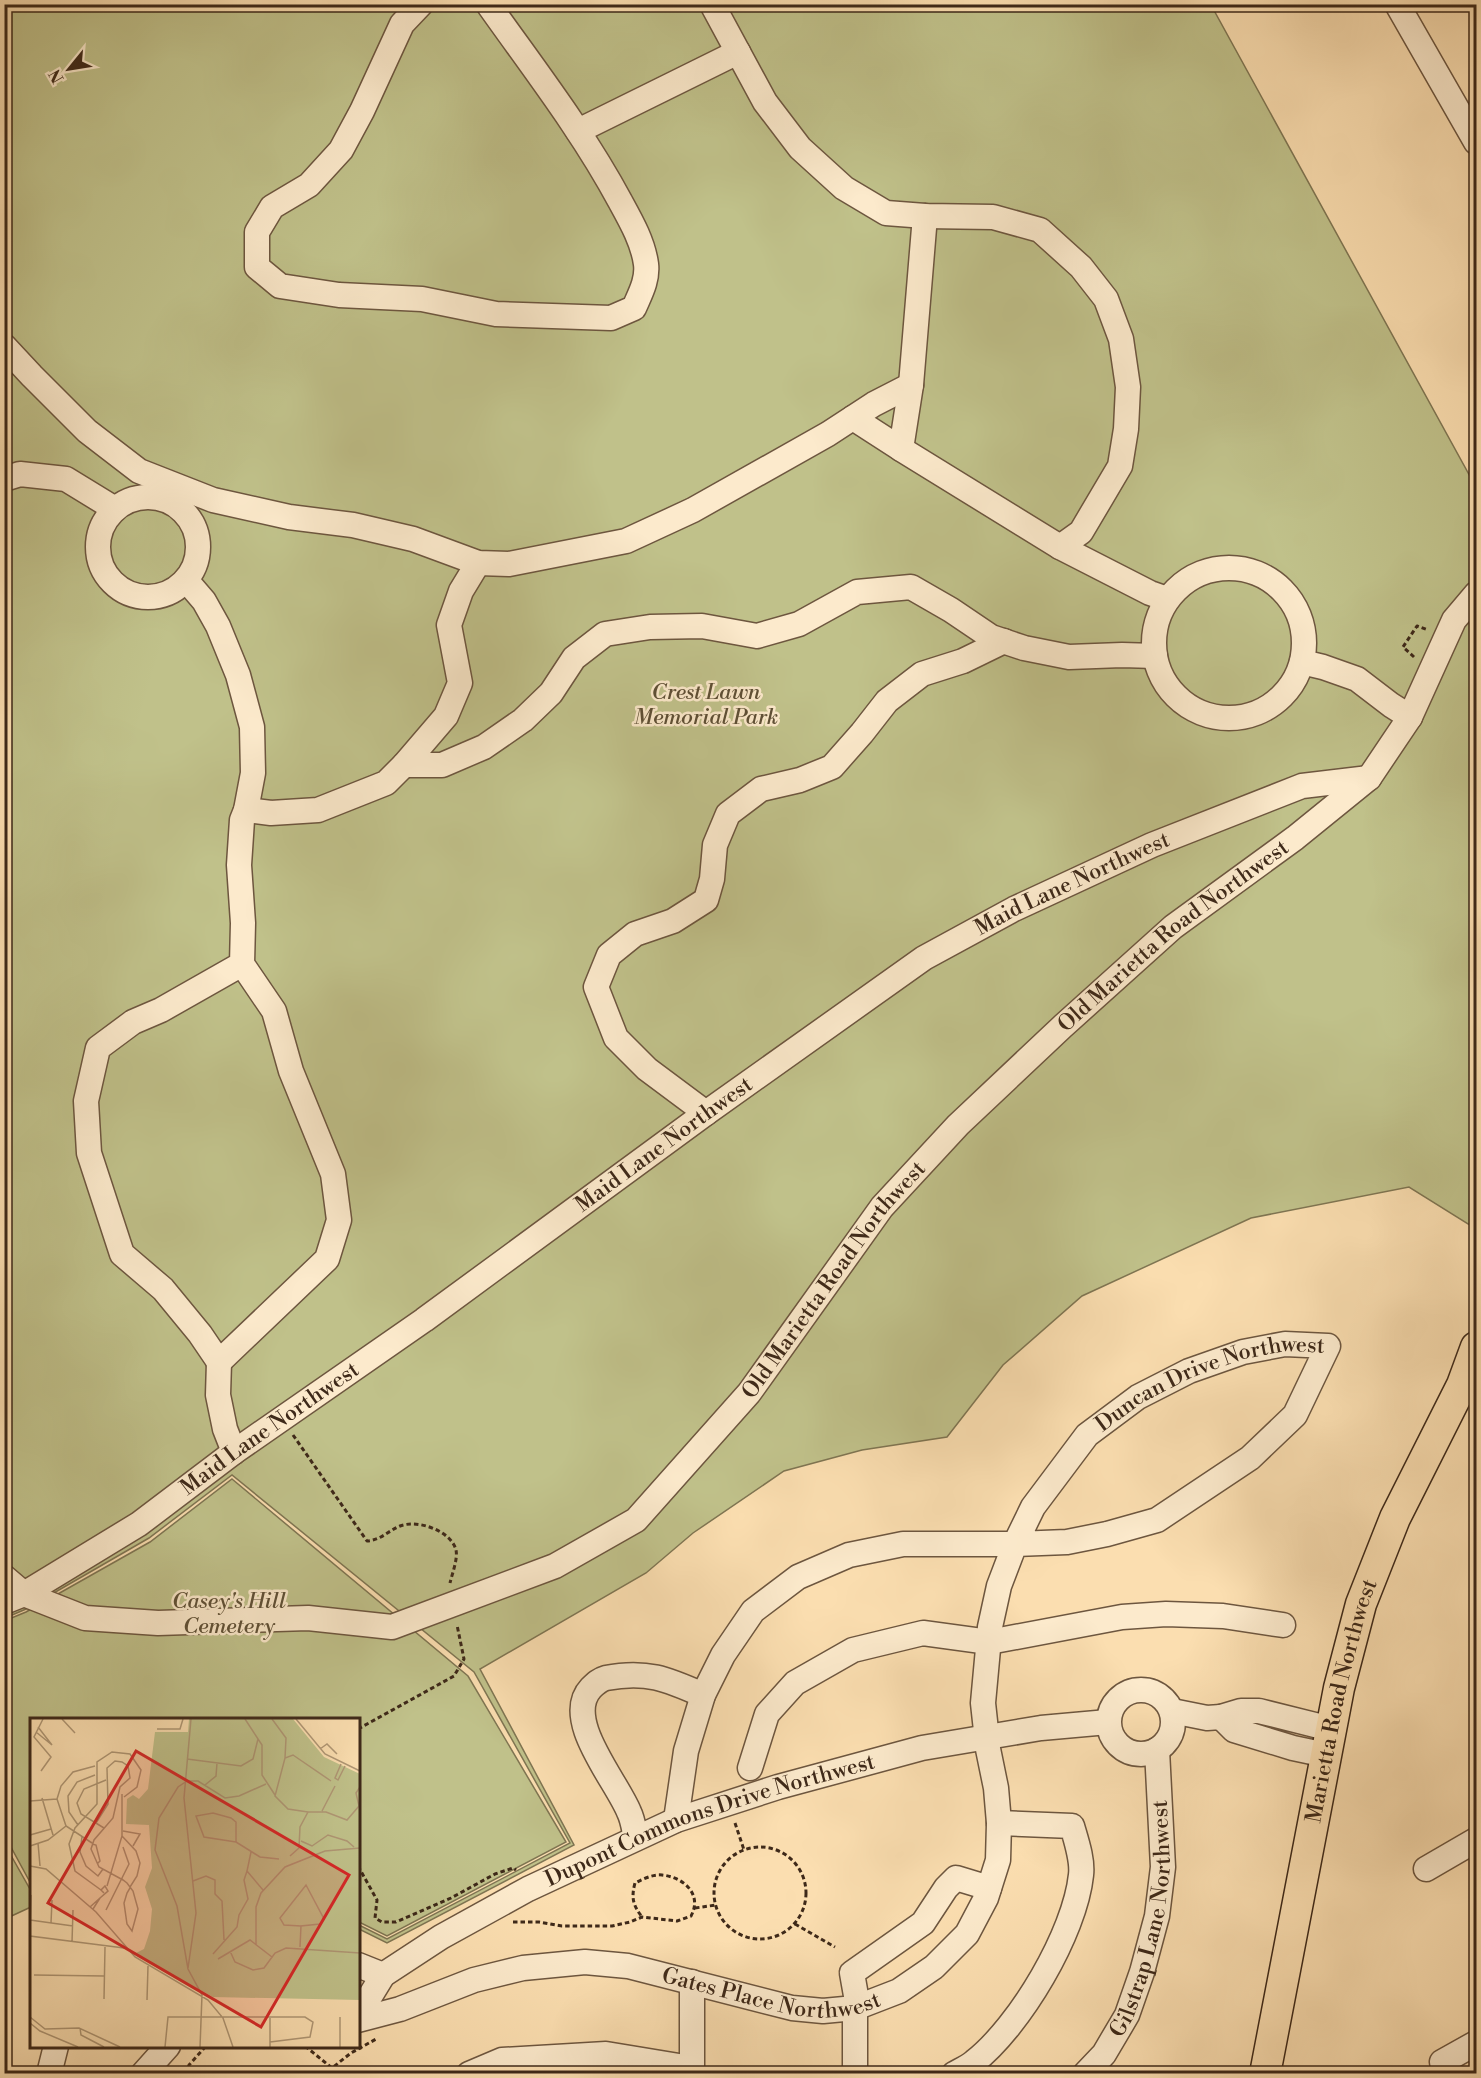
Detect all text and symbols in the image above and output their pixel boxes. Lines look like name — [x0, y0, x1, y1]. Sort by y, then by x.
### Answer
north arrow — [39, 39, 99, 99]
text: N — [45, 65, 69, 86]
park label: Crest Lawn Memorial Park — [634, 679, 778, 731]
street label: Maid Lane Northwest — [970, 826, 1174, 941]
street label: Old Marietta Road Northwest — [1052, 834, 1294, 1038]
street label: Maid Lane Northwest — [570, 1071, 758, 1218]
street label: Old Marietta Road Northwest — [736, 1155, 931, 1404]
street label: Duncan Drive Northwest — [1090, 1330, 1325, 1438]
street label: Maid Lane Northwest — [175, 1356, 364, 1501]
street label: Marietta Road Northwest — [1300, 1575, 1383, 1825]
park label: Casey's Hill Cemetery — [172, 1588, 286, 1640]
inset map — [30, 1718, 360, 2048]
street label: Dupont Commons Drive Northwest — [541, 1748, 878, 1893]
street label: Gilstrap Lane Northwest — [1103, 1799, 1177, 2042]
street label: Gates Place Northwest — [659, 1962, 885, 2025]

